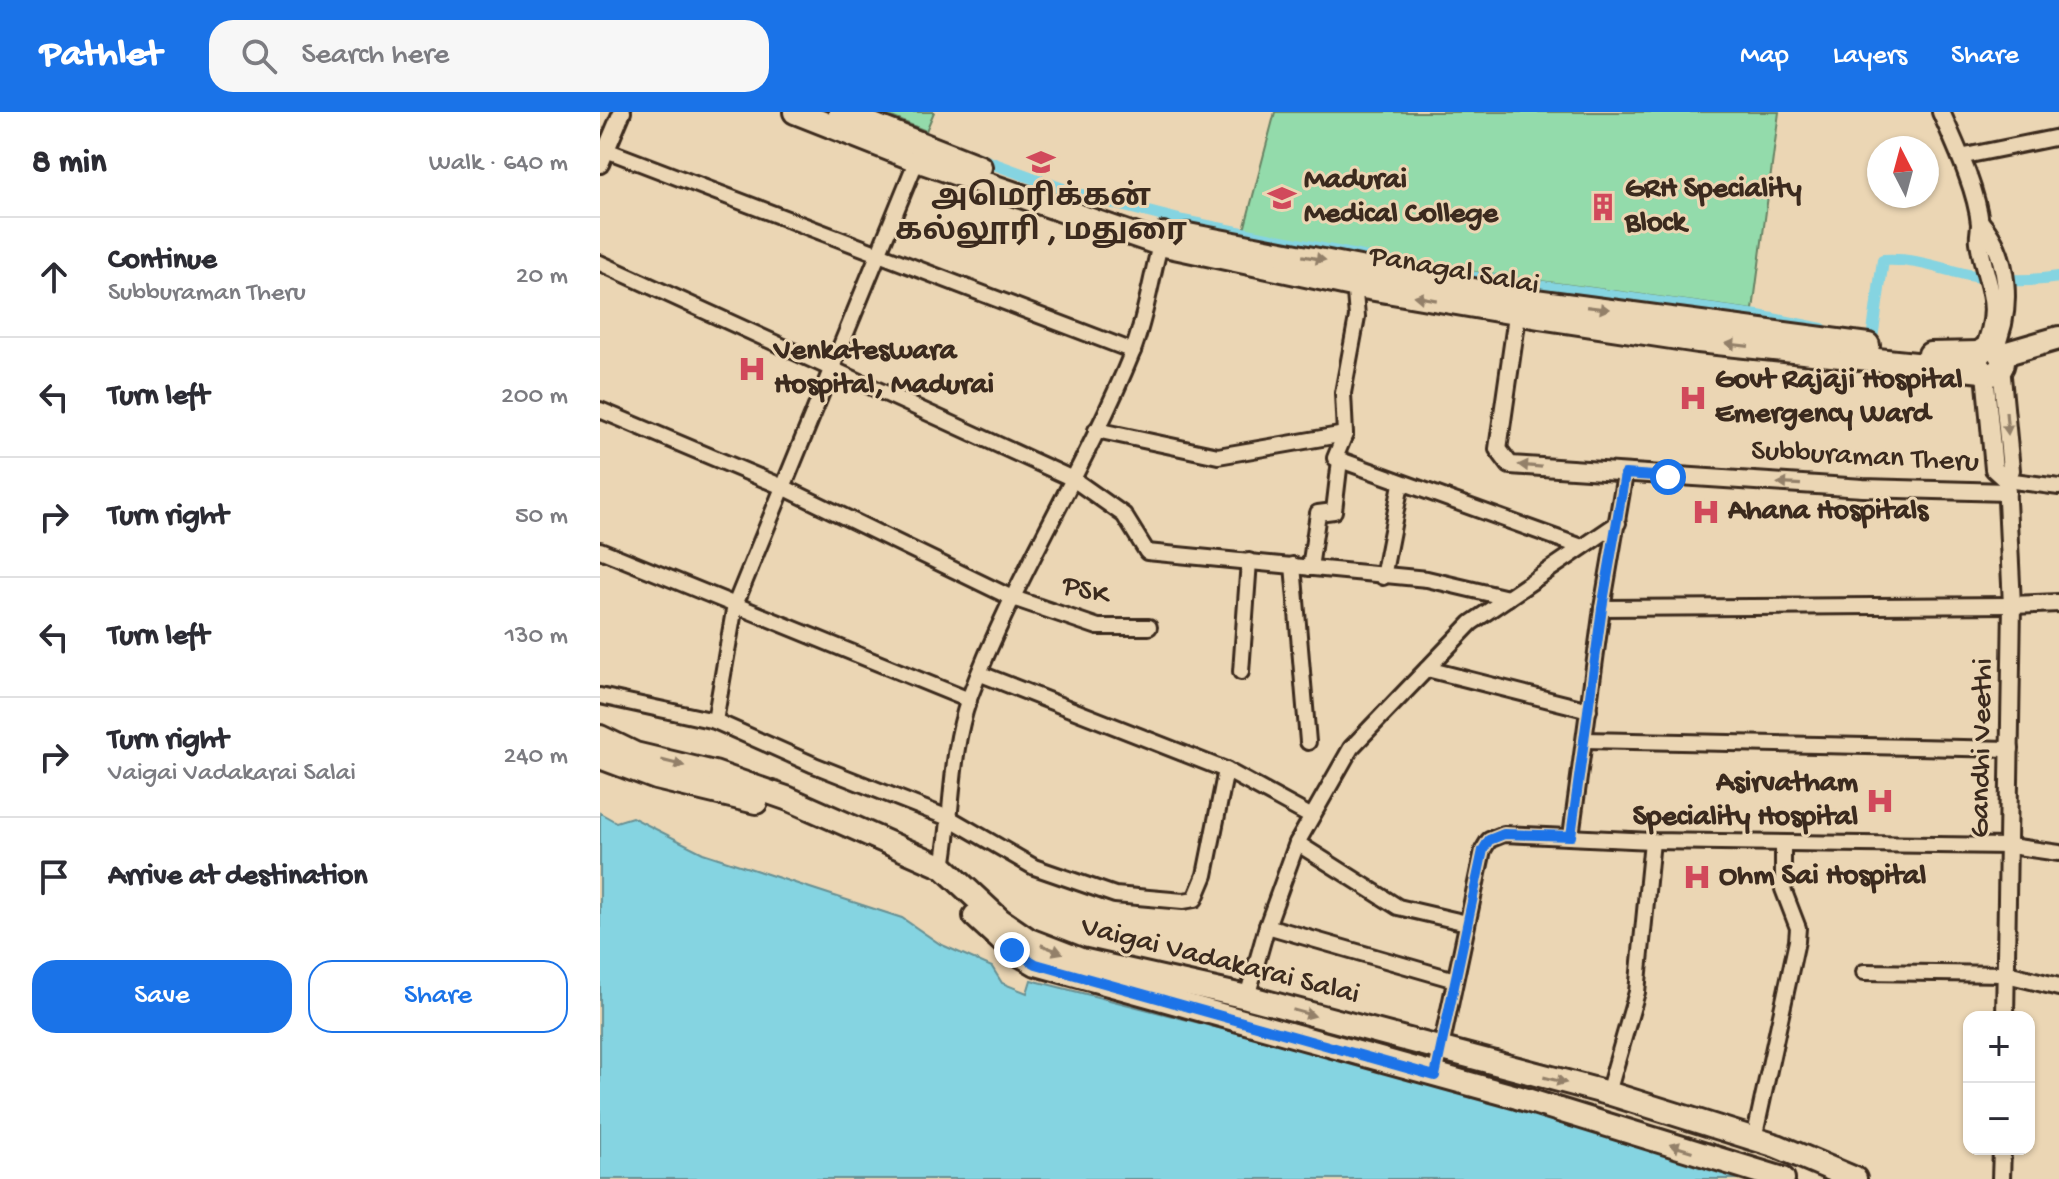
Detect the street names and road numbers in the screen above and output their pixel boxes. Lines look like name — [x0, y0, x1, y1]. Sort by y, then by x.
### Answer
street label: Panagal Salai — [1365, 240, 1542, 304]
street label: Subburaman Theru — [1750, 435, 1980, 481]
street label: PSK — [1057, 569, 1116, 616]
street label: Gandhi Veethi — [1964, 658, 2002, 838]
street label: Vaigai Vadakarai Salai — [1076, 910, 1363, 1014]

